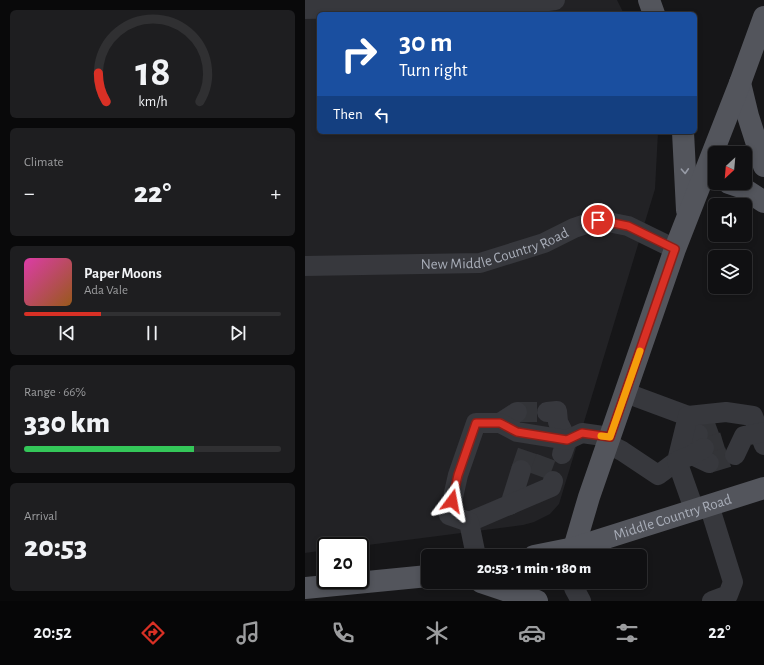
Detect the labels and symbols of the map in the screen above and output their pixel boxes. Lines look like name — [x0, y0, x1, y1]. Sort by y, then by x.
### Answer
north arrow — [708, 146, 752, 190]
one-way arrow — [681, 168, 689, 174]
pin — [581, 203, 615, 237]
street label: New Middle Country Road — [421, 225, 571, 272]
position arrow — [431, 480, 473, 522]
street label: Middle Country Road — [612, 491, 733, 543]
speed limit sign: 20 — [317, 537, 369, 589]

